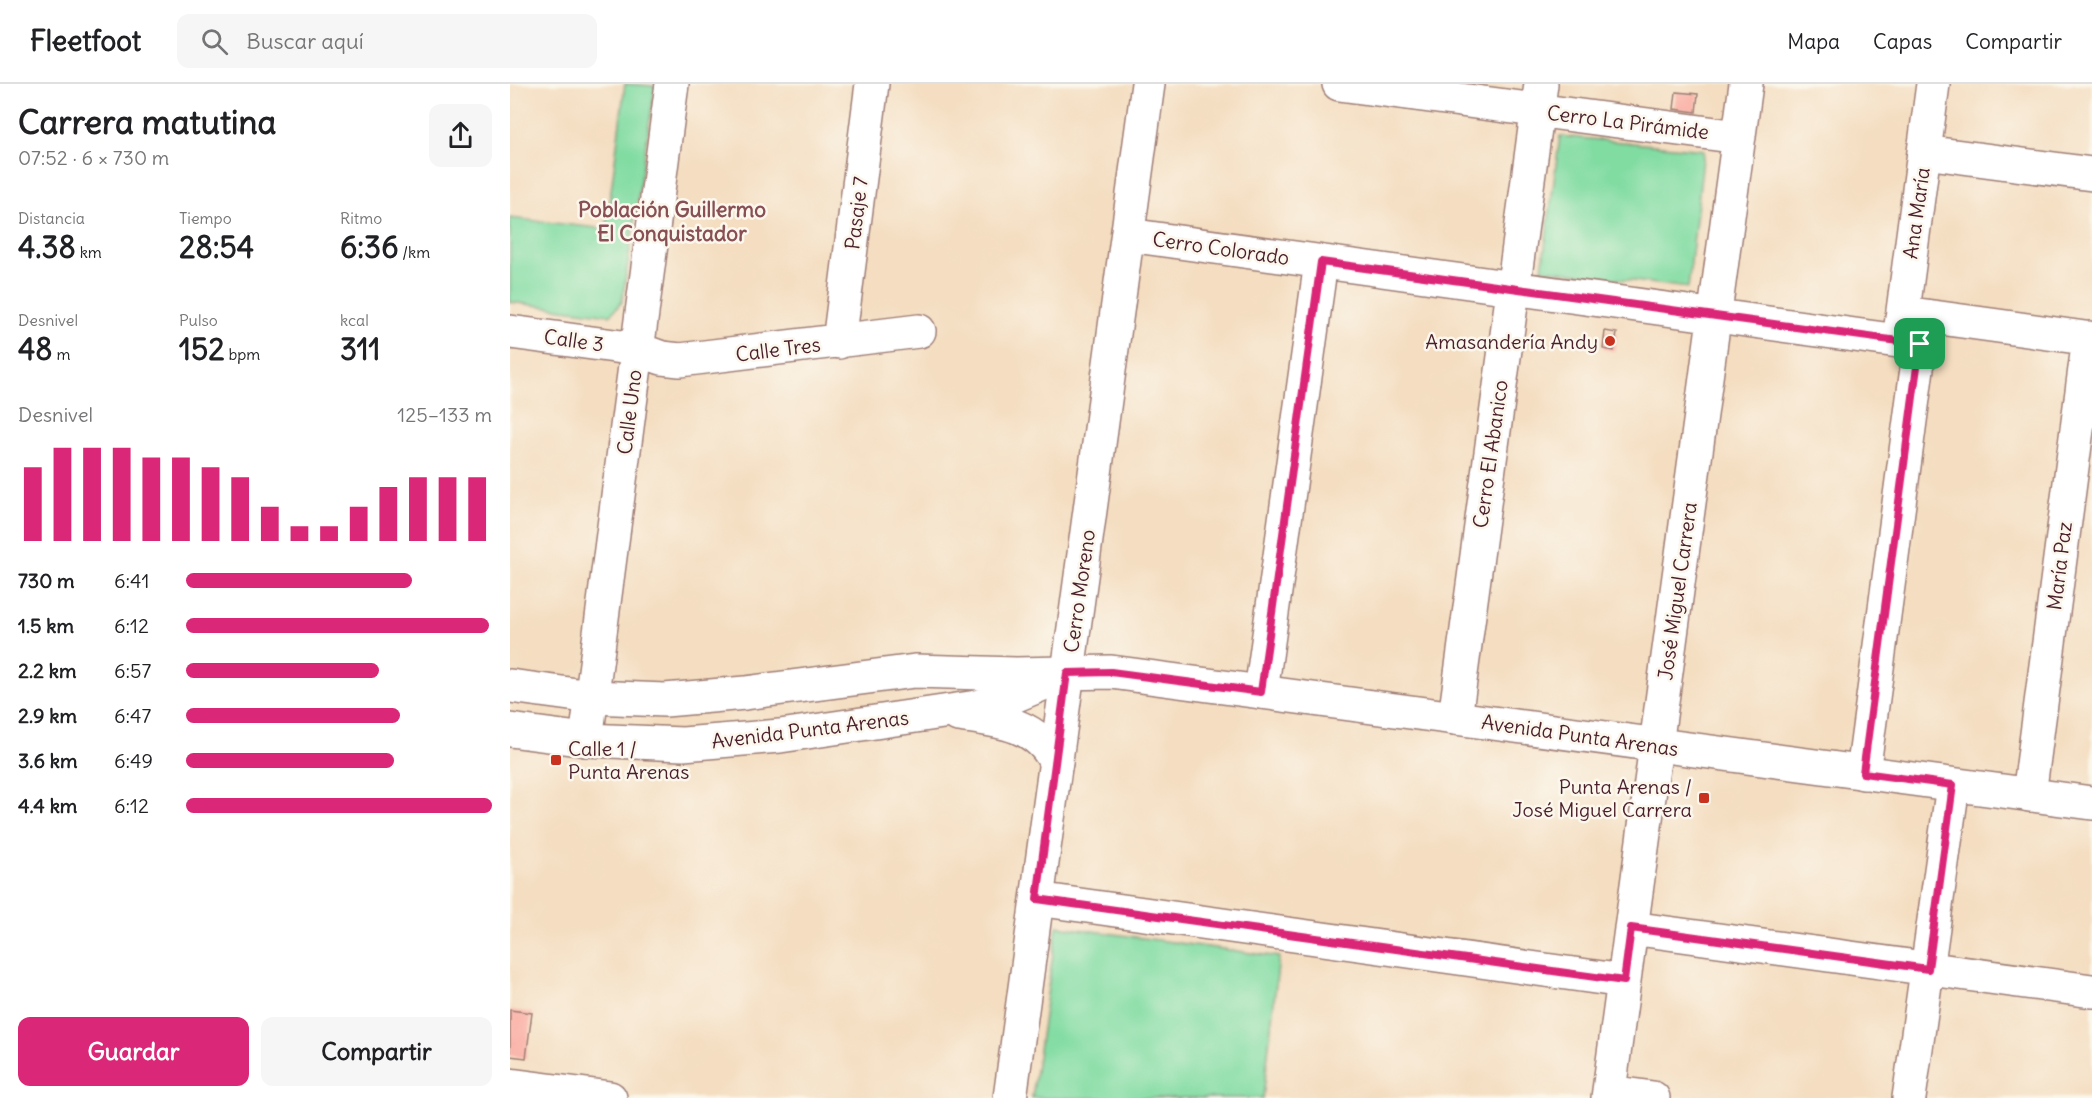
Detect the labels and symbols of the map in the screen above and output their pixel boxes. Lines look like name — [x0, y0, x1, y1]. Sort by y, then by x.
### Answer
street label: Cerro La Pirámide — [1546, 100, 1710, 144]
street label: Ana María — [1897, 166, 1935, 260]
street label: Pasaje 7 — [839, 175, 873, 251]
district label: Población Guillermo El Conquistador — [578, 196, 766, 247]
street label: Cerro Colorado — [1151, 226, 1291, 270]
pin — [1894, 318, 1945, 369]
street label: Calle 3 — [542, 323, 606, 357]
place label: Amasandería Andy — [1425, 329, 1598, 354]
street label: Calle Tres — [734, 331, 822, 367]
marker: Amasandería Andy — [1603, 334, 1617, 348]
street label: Calle Uno — [611, 368, 647, 456]
street label: Cerro El Abanico — [1467, 378, 1513, 530]
street label: José Miguel Carrera — [1652, 500, 1702, 682]
street label: María Paz — [2041, 520, 2077, 612]
street label: Cerro Moreno — [1058, 528, 1100, 654]
street label: Avenida Punta Arenas — [710, 704, 910, 754]
street label: Avenida Punta Arenas — [1480, 709, 1680, 761]
place label: Calle 1 / Punta Arenas — [568, 736, 689, 784]
marker: Calle 1 / Punta Arenas — [549, 753, 563, 767]
place label: Punta Arenas / José Miguel Carrera — [1512, 774, 1692, 822]
marker: Punta Arenas / José Miguel Carrera — [1697, 791, 1711, 805]

